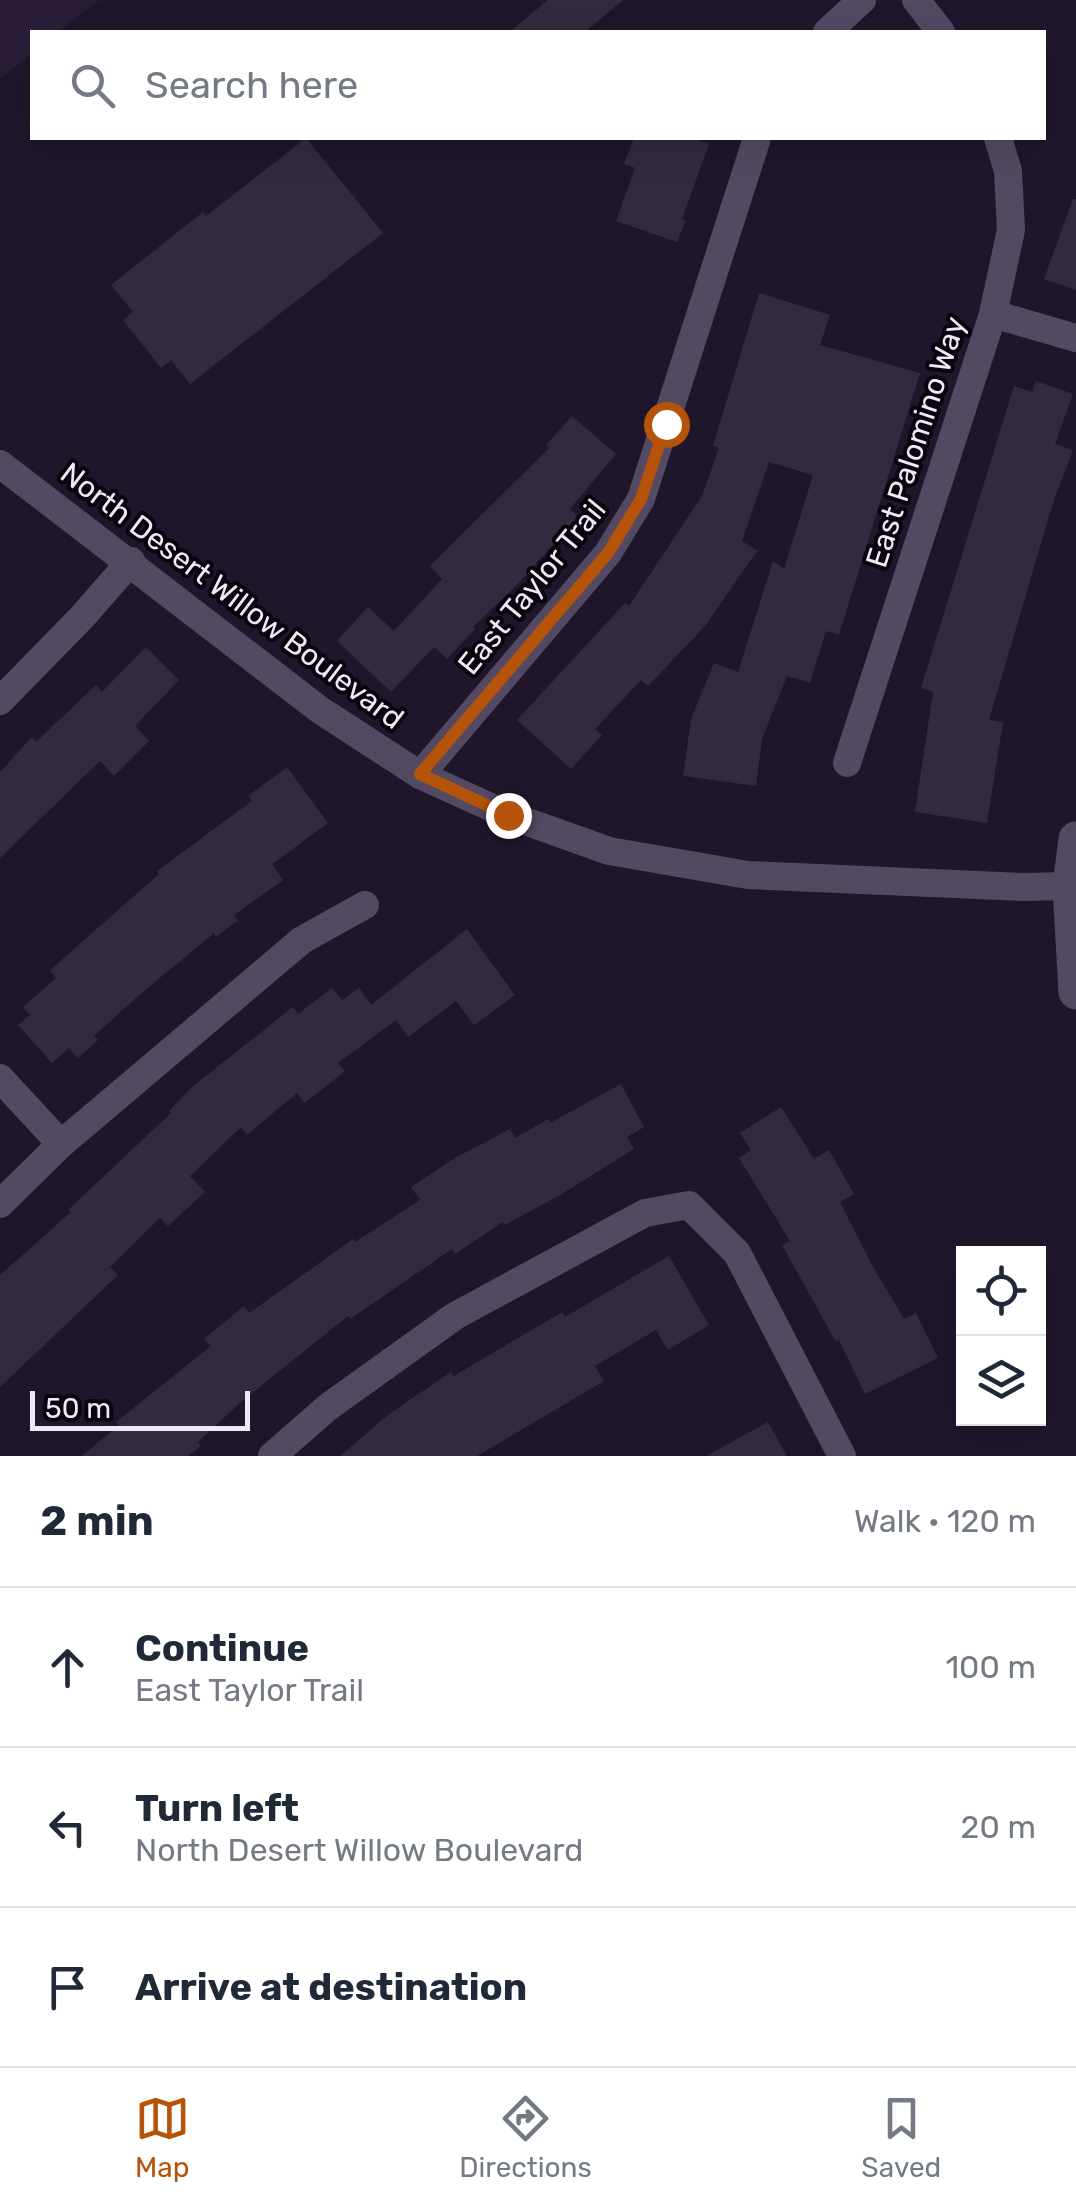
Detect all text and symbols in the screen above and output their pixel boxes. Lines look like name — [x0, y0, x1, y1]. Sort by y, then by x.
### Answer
search box — [30, 30, 1046, 140]
icon: search — [65, 58, 120, 113]
text: Search here — [145, 62, 358, 108]
street label: East Palomino Way — [858, 312, 974, 572]
route start — [644, 402, 690, 448]
street label: North Desert Willow Boulevard — [53, 455, 411, 737]
street label: East Taylor Trail — [450, 492, 614, 682]
route end — [486, 793, 532, 839]
map controls — [956, 1246, 1046, 1426]
button: locate — [956, 1246, 1046, 1336]
button: layers — [956, 1336, 1046, 1426]
scale bar — [30, 1386, 250, 1430]
text: 50 m — [45, 1392, 111, 1425]
text: 2 min — [40, 1496, 154, 1546]
text: Walk · 120 m — [854, 1502, 1036, 1540]
text: Continue — [135, 1625, 309, 1671]
icon: ahead — [40, 1640, 95, 1695]
text: 100 m — [945, 1648, 1036, 1686]
text: East Taylor Trail — [135, 1671, 364, 1709]
text: Turn left — [135, 1785, 299, 1831]
icon: left — [40, 1800, 95, 1855]
text: 20 m — [961, 1808, 1036, 1846]
text: North Desert Willow Boulevard — [135, 1831, 583, 1869]
icon: arrive — [40, 1960, 95, 2015]
text: Arrive at destination — [135, 1964, 527, 2010]
tab: Map — [135, 2091, 190, 2184]
tab: Directions — [459, 2091, 592, 2184]
tab: Saved — [861, 2091, 941, 2184]

